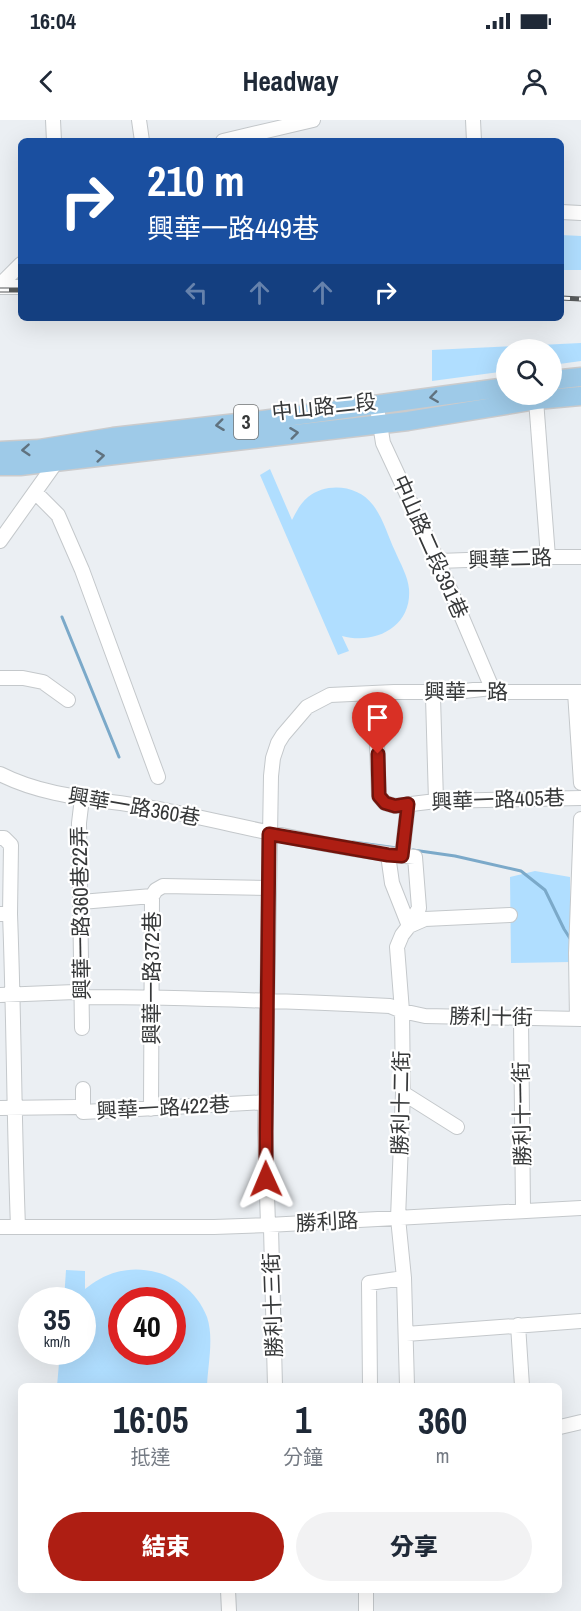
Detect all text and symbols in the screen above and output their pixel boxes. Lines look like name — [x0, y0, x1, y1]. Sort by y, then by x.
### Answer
text: 16:04 — [30, 6, 76, 36]
text: Headway — [243, 63, 339, 99]
icon: back — [30, 65, 63, 98]
icon: person — [518, 65, 551, 98]
text: 210 m — [147, 153, 245, 209]
icon: right — [48, 162, 126, 240]
text: 興華一路449巷 — [147, 210, 319, 246]
icon: left — [180, 276, 213, 309]
icon: ahead — [243, 276, 276, 309]
icon: ahead — [306, 276, 339, 309]
icon: right — [369, 276, 402, 309]
map controls — [496, 339, 562, 405]
button: search — [496, 339, 562, 405]
street label: 中山路二段 — [270, 387, 378, 426]
one-way arrow — [429, 390, 439, 402]
road number: 3 — [234, 405, 258, 439]
one-way arrow — [215, 418, 224, 430]
one-way arrow — [289, 428, 298, 440]
one-way arrow — [22, 443, 31, 456]
one-way arrow — [95, 451, 105, 463]
street label: 中山路二段391巷 — [386, 470, 475, 623]
street label: 興華二路 — [468, 543, 552, 574]
street label: 興華一路 — [424, 677, 508, 706]
pin — [352, 692, 403, 754]
icon: arrive — [361, 701, 394, 734]
street label: 興華一路360巷 — [66, 781, 202, 832]
street label: 興華一路405巷 — [431, 783, 565, 816]
street label: 興華一路360巷22弄 — [64, 826, 97, 1000]
street label: 興華一路372巷 — [137, 911, 166, 1045]
street label: 勝利十街 — [449, 1001, 533, 1032]
street label: 勝利十二街 — [385, 1050, 416, 1156]
street label: 勝利十一街 — [506, 1061, 537, 1167]
street label: 興華一路422巷 — [95, 1090, 231, 1125]
position arrow — [234, 1147, 298, 1211]
street label: 勝利路 — [295, 1205, 359, 1238]
street label: 勝利十三街 — [256, 1252, 289, 1358]
speed limit sign: 40 — [108, 1287, 186, 1365]
text: 35 — [43, 1299, 71, 1339]
text: km/h — [44, 1331, 70, 1352]
text: 16:05 — [113, 1396, 188, 1444]
text: 1 — [295, 1396, 311, 1444]
text: 360 — [418, 1397, 467, 1445]
text: m — [436, 1442, 449, 1469]
text: 抵達 — [131, 1443, 171, 1470]
text: 分鐘 — [283, 1443, 323, 1470]
button: 結束 — [48, 1512, 284, 1581]
button: 分享 — [296, 1512, 532, 1581]

